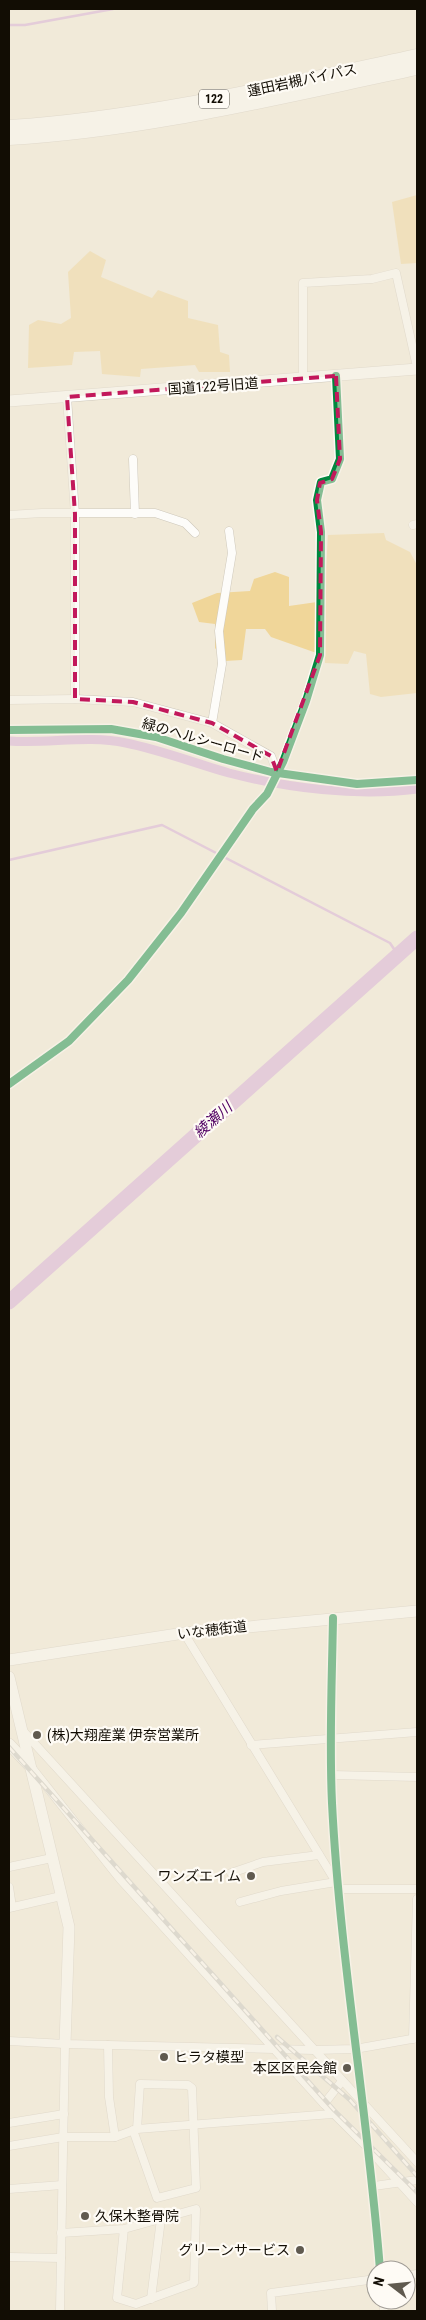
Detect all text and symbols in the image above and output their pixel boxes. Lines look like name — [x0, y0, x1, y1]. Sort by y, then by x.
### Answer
street label: 蓮田岩槻バイパス — [246, 61, 358, 99]
road number: 122 — [199, 90, 229, 108]
street label: 国道122号旧道 — [167, 375, 259, 397]
street label: 緑のヘルシーロード — [140, 715, 266, 765]
water label: 綾瀬川 — [190, 1097, 237, 1142]
street label: いな穂街道 — [176, 1618, 248, 1642]
place label: (株)大翔産業 伊奈営業所 — [47, 1727, 199, 1744]
marker: (株)大翔産業 伊奈営業所 — [31, 1729, 43, 1741]
place label: ワンズエイム — [158, 1868, 241, 1884]
marker: ワンズエイム — [245, 1870, 257, 1882]
place label: ヒラタ模型 — [174, 2049, 244, 2065]
marker: ヒラタ模型 — [158, 2051, 170, 2063]
place label: 本区区民会館 — [253, 2060, 337, 2076]
marker: 本区区民会館 — [341, 2062, 353, 2074]
place label: 久保木整骨院 — [95, 2208, 179, 2224]
marker: 久保木整骨院 — [79, 2210, 91, 2222]
place label: グリーンサービス — [179, 2242, 290, 2258]
marker: グリーンサービス — [294, 2244, 306, 2256]
north arrow — [366, 2260, 416, 2310]
text: N — [370, 2275, 387, 2288]

